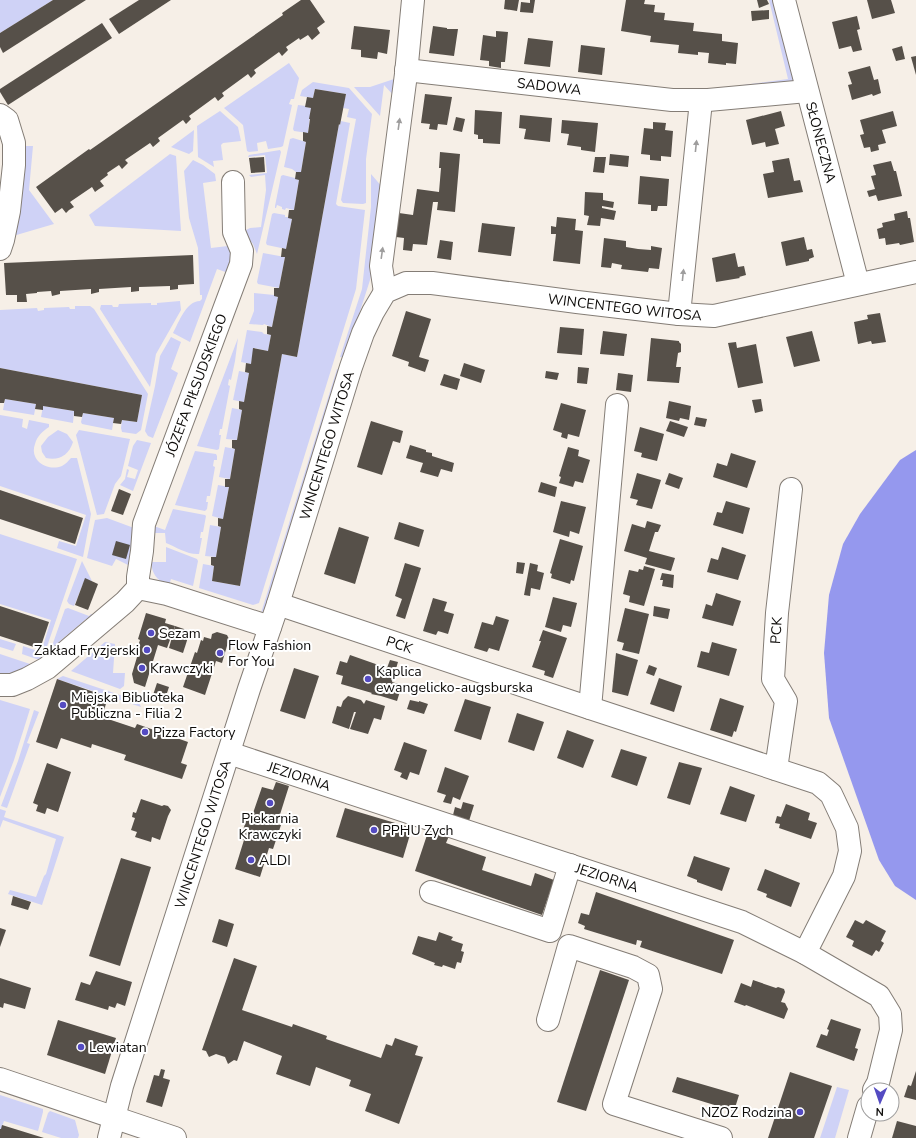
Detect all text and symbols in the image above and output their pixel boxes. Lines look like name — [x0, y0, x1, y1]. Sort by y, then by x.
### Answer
street label: SADOWA — [516, 73, 582, 99]
street label: SŁONECZNA — [801, 100, 841, 185]
one-way arrow — [396, 118, 402, 130]
one-way arrow — [693, 139, 700, 152]
one-way arrow — [379, 247, 385, 259]
one-way arrow — [680, 269, 686, 281]
street label: WINCENTEGO WITOSA — [547, 289, 702, 325]
street label: JÓZEFA PIŁSUDSKIEGO — [160, 311, 231, 460]
street label: WINCENTEGO WITOSA — [295, 369, 359, 522]
street label: PCK — [766, 616, 786, 644]
place label: Sezam — [159, 624, 201, 643]
marker: Sezam — [146, 628, 156, 638]
street label: PCK — [384, 631, 415, 658]
place label: Flow Fashion For You — [228, 636, 311, 671]
place label: Zakład Fryzjerski — [34, 641, 139, 660]
marker: Zakład Fryzjerski — [142, 645, 152, 655]
marker: Flow Fashion For You — [215, 648, 225, 658]
place label: Krawczyki — [150, 659, 213, 678]
place label: Kaplica ewangelicko-augsburska — [376, 662, 533, 697]
marker: Krawczyki — [137, 663, 147, 673]
marker: Kaplica ewangelicko-augsburska — [363, 674, 373, 684]
place label: Miejska Biblioteka Publiczna - Filia 2 — [71, 688, 184, 723]
marker: Miejska Biblioteka Publiczna - Filia 2 — [58, 700, 68, 710]
place label: Pizza Factory — [153, 723, 236, 742]
marker: Pizza Factory — [140, 727, 150, 737]
street label: JEZIORNA — [264, 757, 333, 795]
street label: WINCENTEGO WITOSA — [170, 758, 235, 911]
marker: Piekarnia Krawczyki — [265, 798, 275, 808]
place label: Piekarnia Krawczyki — [238, 809, 302, 844]
place label: PPHU Zych — [382, 821, 454, 840]
marker: PPHU Zych — [369, 825, 379, 835]
place label: ALDI — [259, 851, 291, 870]
marker: ALDI — [246, 855, 256, 865]
street label: JEZIORNA — [572, 858, 641, 897]
place label: Lewiatan — [89, 1038, 147, 1057]
marker: Lewiatan — [76, 1042, 86, 1052]
north arrow — [860, 1082, 900, 1122]
place label: NZOZ Rodzina — [701, 1103, 792, 1122]
text: N — [875, 1104, 884, 1119]
marker: NZOZ Rodzina — [795, 1107, 805, 1117]

